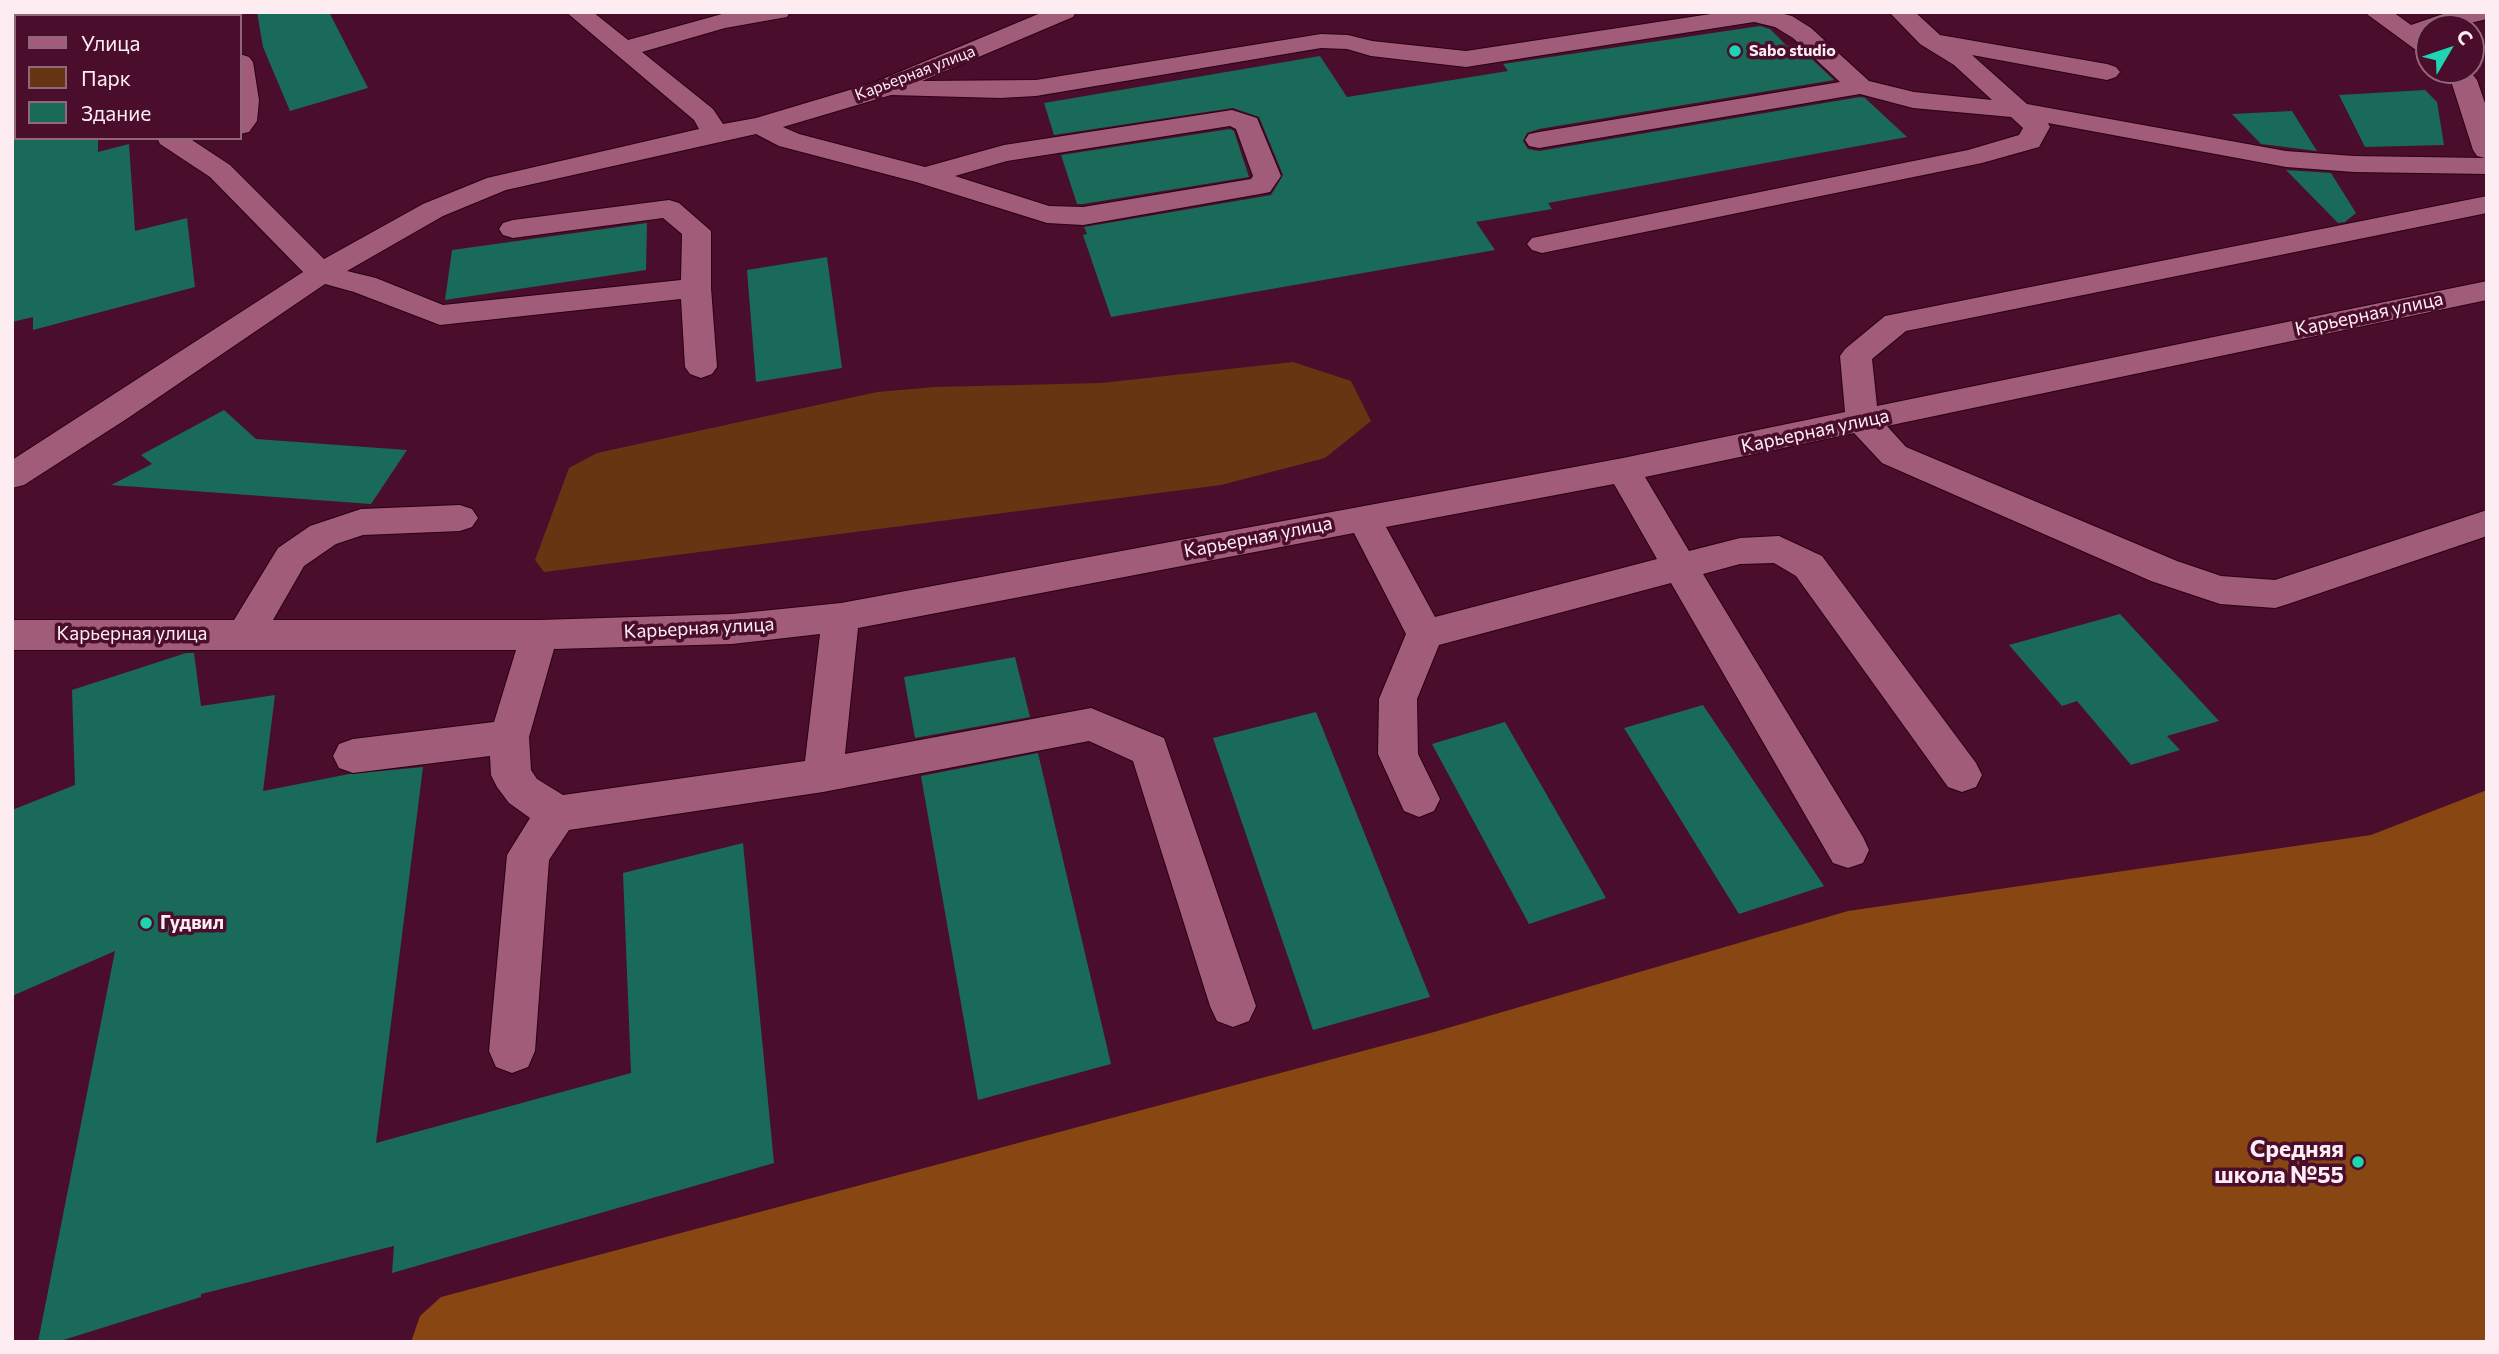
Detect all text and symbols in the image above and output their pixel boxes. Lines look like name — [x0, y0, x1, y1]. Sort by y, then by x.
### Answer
legend — [14, 14, 242, 140]
north arrow — [2415, 14, 2485, 84]
text: С — [2452, 24, 2478, 49]
text: Улица — [81, 30, 140, 55]
street label: Карьерная улица — [852, 41, 978, 105]
place label: Sabo studio — [1749, 41, 1836, 61]
marker: Sabo studio — [1727, 43, 1743, 59]
text: Парк — [81, 65, 131, 90]
text: Здание — [81, 100, 151, 125]
street label: Карьерная улица — [2293, 287, 2445, 341]
street label: Карьерная улица — [1739, 404, 1891, 458]
street label: Карьерная улица — [1182, 511, 1334, 563]
street label: Карьерная улица — [623, 613, 775, 643]
street label: Карьерная улица — [57, 623, 207, 645]
place label: Гудвил — [160, 912, 224, 934]
marker: Гудвил — [138, 915, 154, 931]
place label: Средняя школа №55 — [2214, 1135, 2344, 1189]
marker: Средняя школа №55 — [2350, 1154, 2366, 1170]

